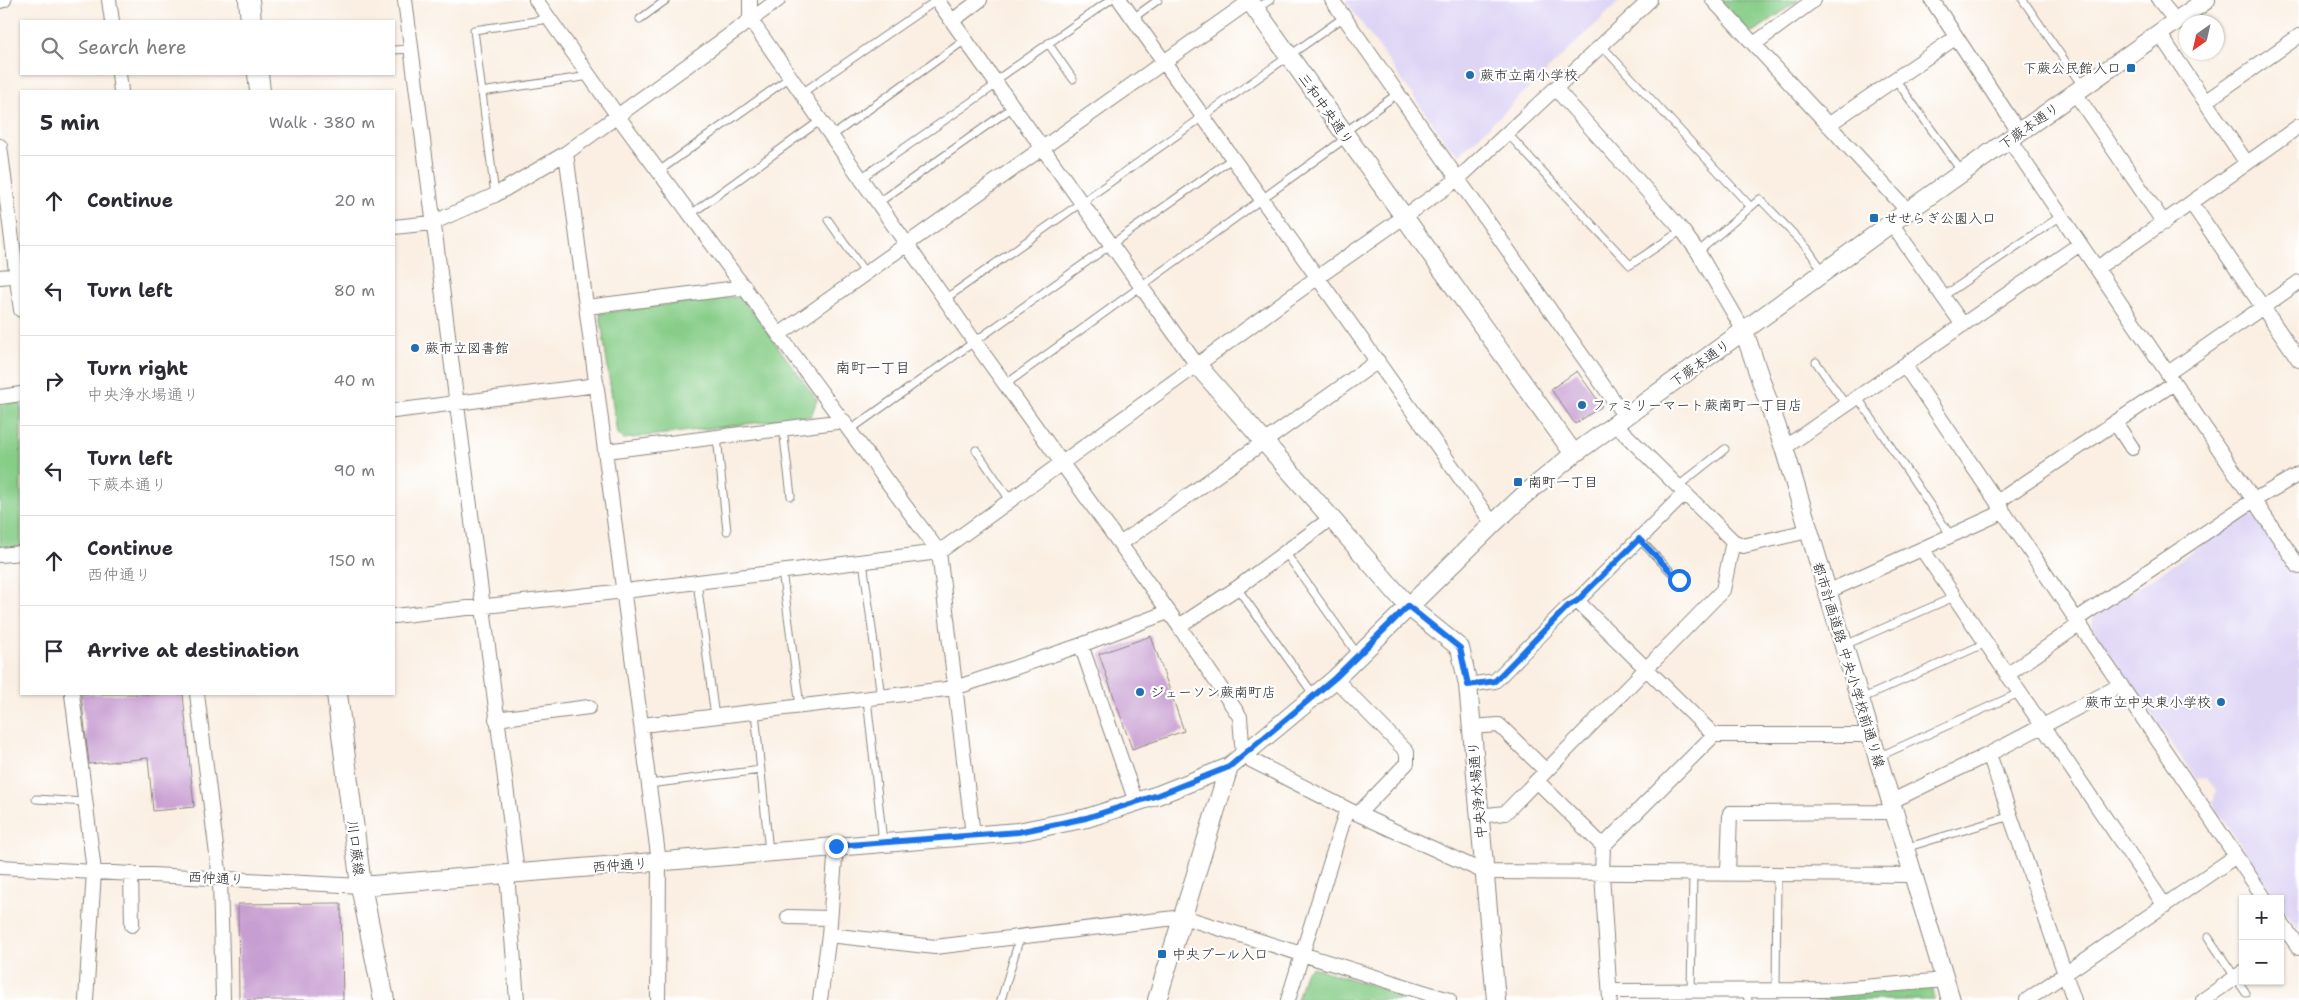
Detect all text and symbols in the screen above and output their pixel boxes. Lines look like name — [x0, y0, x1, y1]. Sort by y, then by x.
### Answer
north arrow — [2179, 15, 2224, 60]
search box — [20, 20, 395, 75]
icon: search — [38, 34, 66, 62]
text: Search here — [78, 35, 187, 60]
place label: 下蕨公民館入口 — [2023, 59, 2121, 77]
marker: 下蕨公民館入口 — [2125, 62, 2137, 74]
place label: 蕨市立南小学校 — [1480, 66, 1578, 84]
street label: 三和中央通り — [1295, 69, 1357, 149]
marker: 蕨市立南小学校 — [1464, 69, 1476, 81]
street label: 下蕨本通り — [1995, 99, 2063, 153]
text: 5 min — [40, 109, 100, 137]
text: Walk · 380 m — [269, 112, 375, 133]
icon: ahead — [40, 187, 68, 215]
text: Continue — [87, 188, 173, 213]
text: 20 m — [334, 190, 375, 211]
place label: せせらぎ公園入口 — [1884, 209, 1996, 227]
marker: せせらぎ公園入口 — [1868, 212, 1880, 224]
icon: left — [40, 277, 68, 305]
text: Turn left — [87, 278, 173, 303]
text: 80 m — [334, 280, 375, 301]
street label: 下蕨本通り — [1666, 335, 1734, 391]
place label: 蕨市立図書館 — [425, 339, 509, 357]
marker: 蕨市立図書館 — [409, 342, 421, 354]
text: Turn right — [87, 356, 188, 381]
district label: 南町一丁目 — [835, 358, 911, 378]
icon: right — [40, 367, 68, 395]
text: 40 m — [333, 370, 375, 391]
text: 中央浄水場通り — [87, 384, 199, 405]
place label: ファミリーマート蕨南町一丁目店 — [1592, 396, 1802, 414]
marker: ファミリーマート蕨南町一丁目店 — [1576, 399, 1588, 411]
text: Turn left — [87, 446, 173, 471]
icon: left — [40, 457, 68, 485]
text: 90 m — [334, 460, 375, 481]
place label: 南町一丁目 — [1528, 473, 1598, 491]
text: 下蕨本通り — [87, 474, 167, 495]
marker: 南町一丁目 — [1512, 476, 1524, 488]
text: Continue — [87, 536, 173, 561]
icon: ahead — [40, 547, 68, 575]
text: 150 m — [328, 550, 375, 571]
street label: 都市計画道路 中央小学校前通り線 — [1809, 560, 1889, 770]
text: 西仲通り — [87, 564, 151, 585]
route start — [1668, 569, 1691, 592]
icon: arrive — [40, 637, 68, 665]
text: Arrive at destination — [87, 638, 299, 663]
place label: ジェーソン蕨南町店 — [1150, 683, 1276, 701]
marker: ジェーソン蕨南町店 — [1134, 686, 1146, 698]
place label: 蕨市立中央東小学校 — [2085, 693, 2211, 711]
marker: 蕨市立中央東小学校 — [2215, 696, 2227, 708]
street label: 中央浄水場通り — [1464, 740, 1490, 840]
street label: 川口蕨線 — [344, 819, 368, 877]
route end — [825, 835, 848, 858]
street label: 西仲通り — [591, 854, 649, 876]
street label: 西仲通り — [188, 868, 244, 888]
map controls — [2239, 895, 2284, 985]
button: + — [2239, 895, 2284, 940]
button: − — [2239, 940, 2284, 985]
place label: 中央プール入口 — [1172, 945, 1268, 963]
marker: 中央プール入口 — [1156, 948, 1168, 960]

